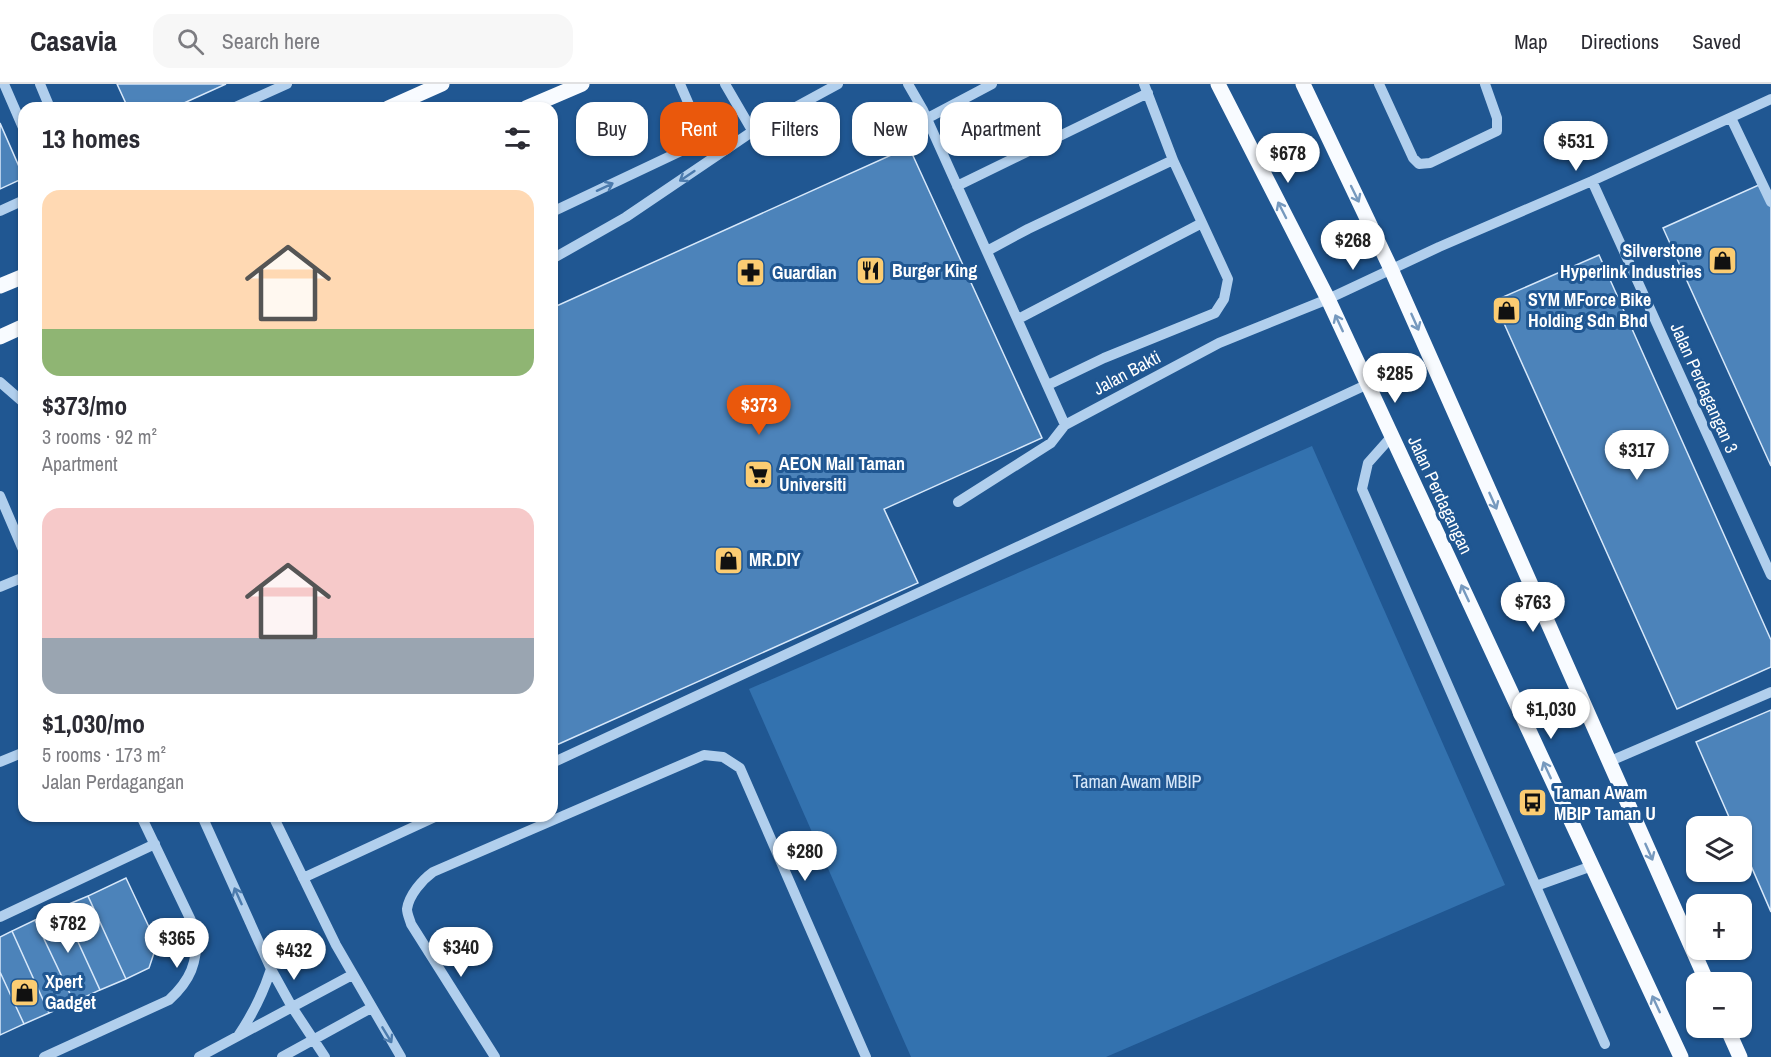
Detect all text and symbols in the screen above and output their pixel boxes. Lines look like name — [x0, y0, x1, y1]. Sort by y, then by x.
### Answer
search box — [153, 14, 573, 68]
text: Casavia — [30, 22, 117, 60]
icon: search — [174, 25, 207, 58]
text: Search here — [222, 26, 320, 56]
text: Map — [1514, 27, 1548, 56]
text: Directions — [1581, 27, 1659, 56]
text: Saved — [1692, 27, 1741, 56]
chip: Buy — [576, 102, 648, 156]
chip: Rent — [660, 102, 738, 156]
chip: Filters — [750, 102, 840, 156]
chip: New — [852, 102, 928, 156]
chip: Apartment — [940, 102, 1062, 156]
text: 13 homes — [42, 121, 140, 156]
pin: $531 — [1540, 121, 1612, 172]
icon: filters — [501, 122, 534, 155]
text: $531 — [1558, 127, 1594, 154]
pin: $678 — [1252, 133, 1324, 184]
text: $678 — [1270, 139, 1306, 166]
one-way arrow — [679, 170, 696, 182]
one-way arrow — [595, 180, 613, 192]
one-way arrow — [1350, 184, 1362, 202]
one-way arrow — [1276, 202, 1288, 219]
pin: $268 — [1317, 220, 1389, 271]
text: $268 — [1335, 226, 1371, 253]
icon: home — [234, 229, 342, 337]
place label: Silverstone Hyperlink Industries — [1560, 238, 1702, 284]
shop icon: Silverstone Hyperlink Industries — [1707, 245, 1739, 277]
restaurant icon: Burger King — [855, 255, 887, 287]
pharmacy icon: Guardian — [735, 257, 767, 289]
place label: Burger King — [892, 258, 977, 283]
place label: Guardian — [772, 260, 837, 285]
place label: SYM MForce Bike Holding Sdn Bhd — [1528, 287, 1651, 333]
shop icon: SYM MForce Bike Holding Sdn Bhd — [1491, 294, 1523, 326]
one-way arrow — [1410, 313, 1421, 331]
one-way arrow — [1332, 314, 1344, 332]
street label: Jalan Perdagangan 3 — [1664, 319, 1744, 457]
street label: Jalan Bakti — [1089, 344, 1165, 401]
pin: $285 — [1359, 353, 1431, 404]
text: $285 — [1377, 359, 1413, 386]
pin: $373 — [723, 385, 795, 436]
text: $373/mo — [42, 388, 127, 423]
text: $373 — [741, 391, 777, 418]
text: 3 rooms · 92 m² — [42, 423, 157, 450]
pin: $317 — [1601, 430, 1673, 481]
street label: Jalan Perdagangan — [1402, 431, 1479, 558]
text: $317 — [1619, 436, 1655, 463]
text: Apartment — [42, 450, 118, 477]
place label: AEON Mall Taman Universiti — [779, 451, 905, 497]
supermarket icon: AEON Mall Taman Universiti — [742, 458, 774, 490]
one-way arrow — [1488, 491, 1500, 509]
shop icon: MR.DIY — [712, 544, 744, 576]
icon: home — [234, 547, 342, 655]
place label: MR.DIY — [749, 547, 801, 572]
pin: $763 — [1497, 582, 1569, 633]
one-way arrow — [1458, 585, 1470, 603]
text: $763 — [1515, 588, 1551, 615]
pin: $1,030 — [1502, 689, 1600, 740]
text: $1,030 — [1526, 695, 1576, 722]
text: $1,030/mo — [42, 706, 145, 741]
text: 5 rooms · 173 m² — [42, 741, 166, 768]
one-way arrow — [1541, 762, 1552, 780]
text: Jalan Perdagangan — [42, 768, 184, 795]
park label: Taman Awam MBIP — [1073, 769, 1202, 794]
place label: Taman Awam MBIP Taman U — [1554, 780, 1656, 826]
bus stop icon: Taman Awam MBIP Taman U — [1517, 787, 1549, 819]
map controls — [1686, 816, 1752, 1038]
button: layers — [1686, 816, 1752, 882]
pin: $280 — [769, 831, 841, 882]
text: $280 — [787, 837, 823, 864]
one-way arrow — [1643, 843, 1655, 861]
one-way arrow — [232, 888, 243, 906]
button: + — [1686, 894, 1752, 960]
pin: $782 — [32, 903, 104, 954]
text: $782 — [50, 909, 86, 936]
pin: $365 — [141, 918, 213, 969]
text: $365 — [159, 924, 195, 951]
pin: $340 — [425, 927, 497, 978]
pin: $432 — [258, 930, 330, 981]
text: $340 — [443, 933, 479, 960]
text: $432 — [276, 936, 312, 963]
place label: Xpert Gadget — [45, 969, 96, 1015]
button: − — [1686, 972, 1752, 1038]
shop icon: Xpert Gadget — [8, 976, 40, 1008]
one-way arrow — [1649, 995, 1661, 1013]
one-way arrow — [382, 1026, 394, 1043]

